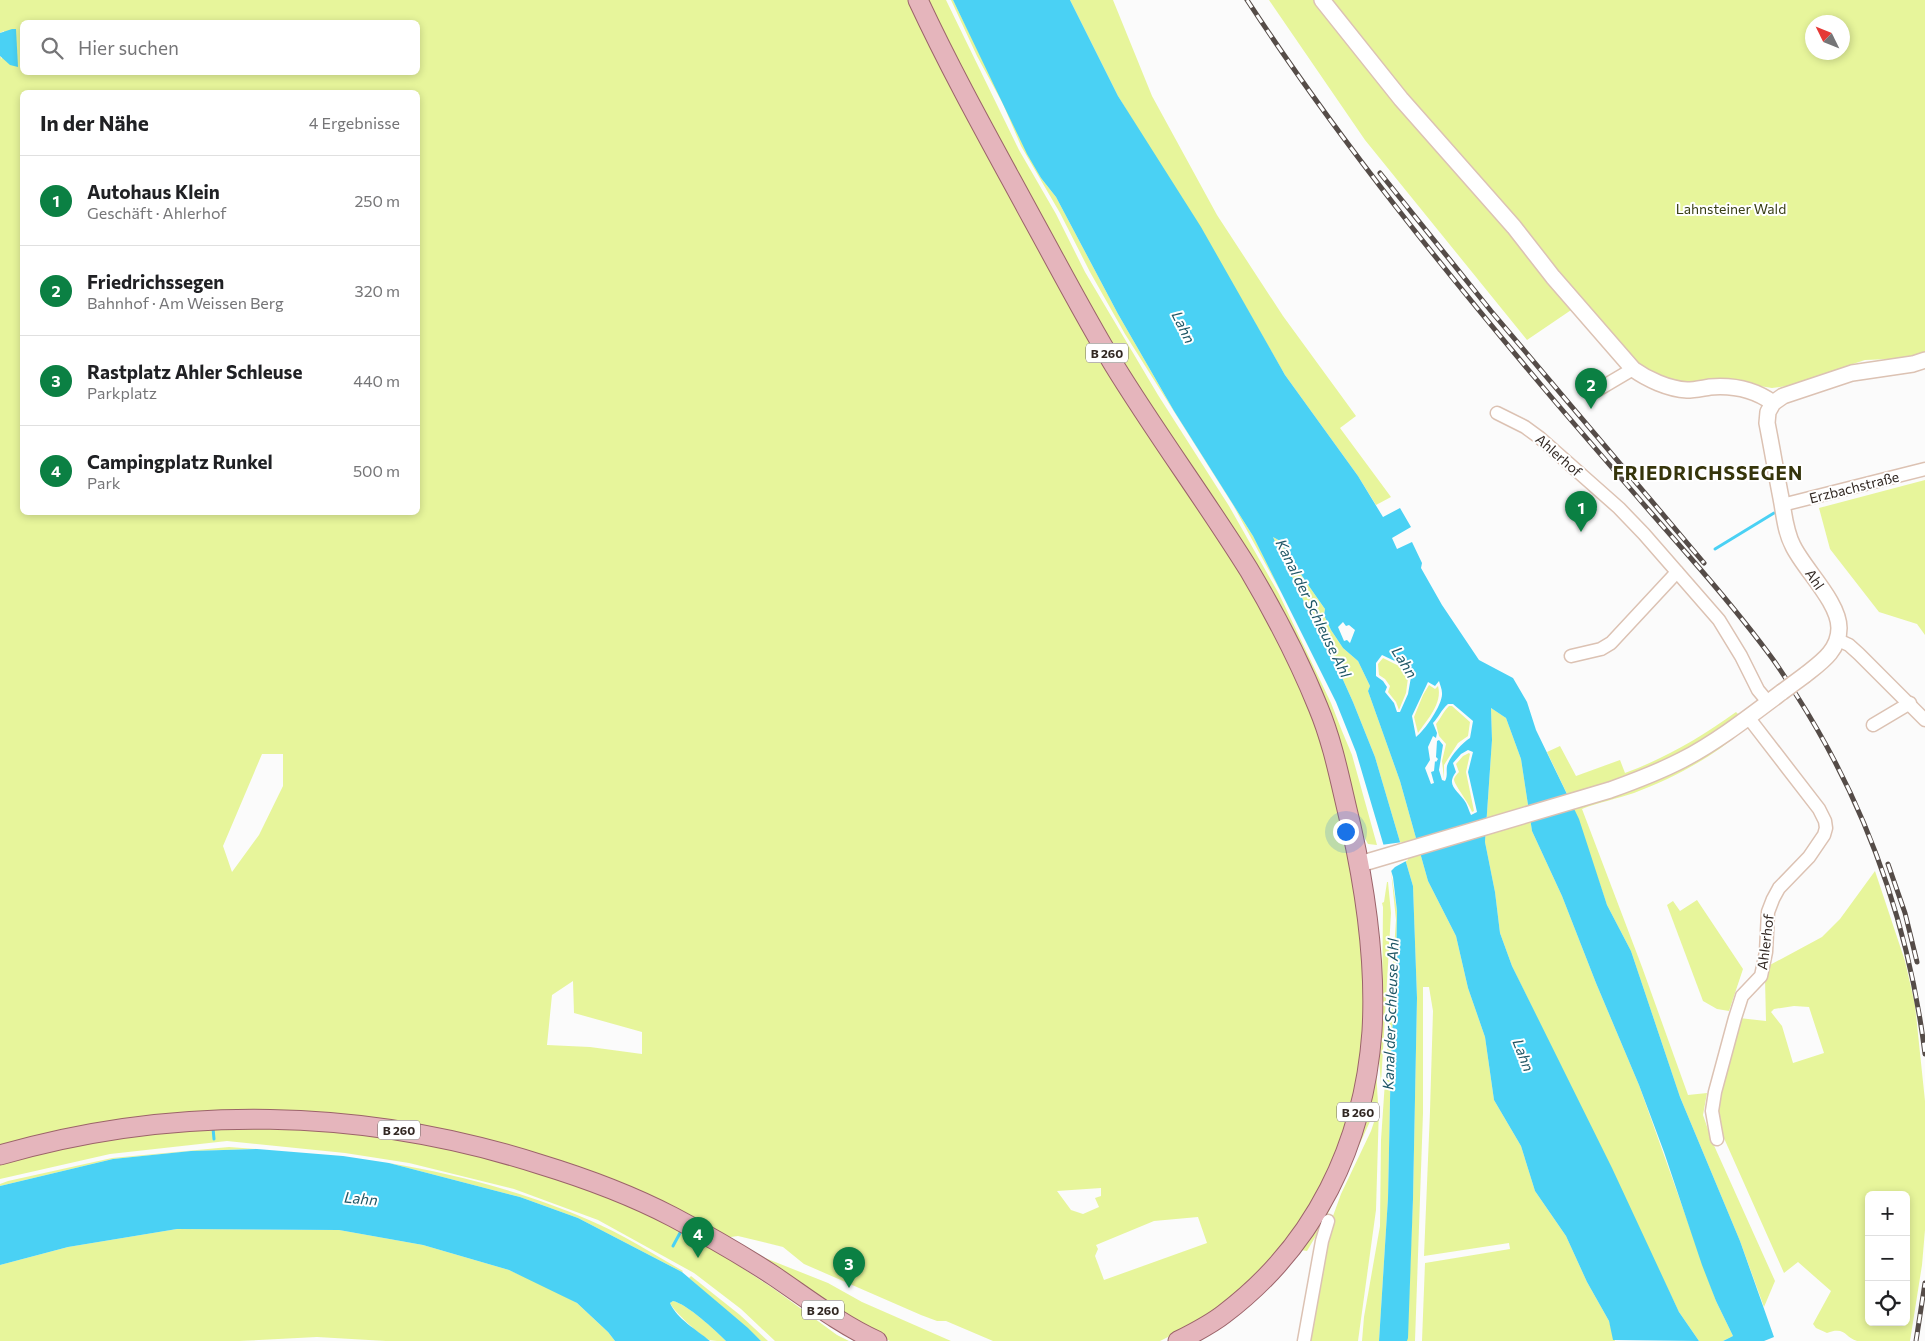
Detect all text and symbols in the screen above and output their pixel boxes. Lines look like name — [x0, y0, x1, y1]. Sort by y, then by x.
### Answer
north arrow — [1805, 15, 1850, 60]
search box — [20, 20, 420, 75]
icon: search — [38, 34, 66, 62]
text: Hier suchen — [78, 36, 179, 59]
text: In der Nähe — [40, 110, 149, 135]
text: 4 Ergebnisse — [309, 113, 400, 132]
text: Autohaus Klein — [87, 180, 220, 203]
text: 1 — [52, 191, 60, 210]
text: 250 m — [354, 191, 400, 210]
park label: Lahnsteiner Wald — [1676, 200, 1786, 217]
text: Geschäft · Ahlerhof — [87, 203, 227, 222]
text: Friedrichssegen — [87, 270, 224, 293]
text: 2 — [51, 281, 61, 300]
text: 320 m — [355, 281, 400, 300]
text: Bahnhof · Am Weissen Berg — [87, 293, 284, 312]
water label: Lahn — [1169, 308, 1199, 346]
road number: B 260 — [1086, 343, 1128, 362]
text: Rastplatz Ahler Schleuse — [87, 360, 302, 383]
pin: 2 — [1575, 368, 1607, 409]
text: 3 — [51, 371, 61, 390]
text: 440 m — [353, 371, 400, 390]
text: Parkplatz — [87, 383, 157, 402]
street label: Ahlerhof — [1532, 430, 1586, 480]
text: Campingplatz Runkel — [87, 450, 273, 473]
text: 4 — [51, 461, 61, 480]
text: 500 m — [353, 461, 400, 480]
district label: FRIEDRICHSSEGEN — [1613, 461, 1803, 484]
street label: Erzbachstraße — [1807, 468, 1901, 506]
text: Park — [87, 473, 120, 492]
pin: 1 — [1565, 491, 1597, 532]
water label: Kanal der Schleuse Ahl — [1273, 536, 1356, 681]
street label: Ahl — [1802, 565, 1828, 593]
water label: Lahn — [1388, 643, 1422, 681]
your location — [1333, 819, 1359, 845]
street label: Ahlerhof — [1753, 913, 1777, 971]
water label: Kanal der Schleuse Ahl — [1378, 937, 1402, 1090]
water label: Lahn — [1510, 1036, 1538, 1074]
road number: B 260 — [1337, 1102, 1379, 1122]
road number: B 260 — [378, 1120, 420, 1140]
water label: Lahn — [343, 1188, 379, 1208]
map controls — [1865, 1191, 1910, 1326]
button: + — [1865, 1191, 1910, 1236]
pin: 4 — [682, 1217, 714, 1258]
button: − — [1865, 1236, 1910, 1281]
pin: 3 — [833, 1247, 865, 1288]
button: locate — [1865, 1281, 1910, 1326]
road number: B 260 — [802, 1300, 844, 1320]

